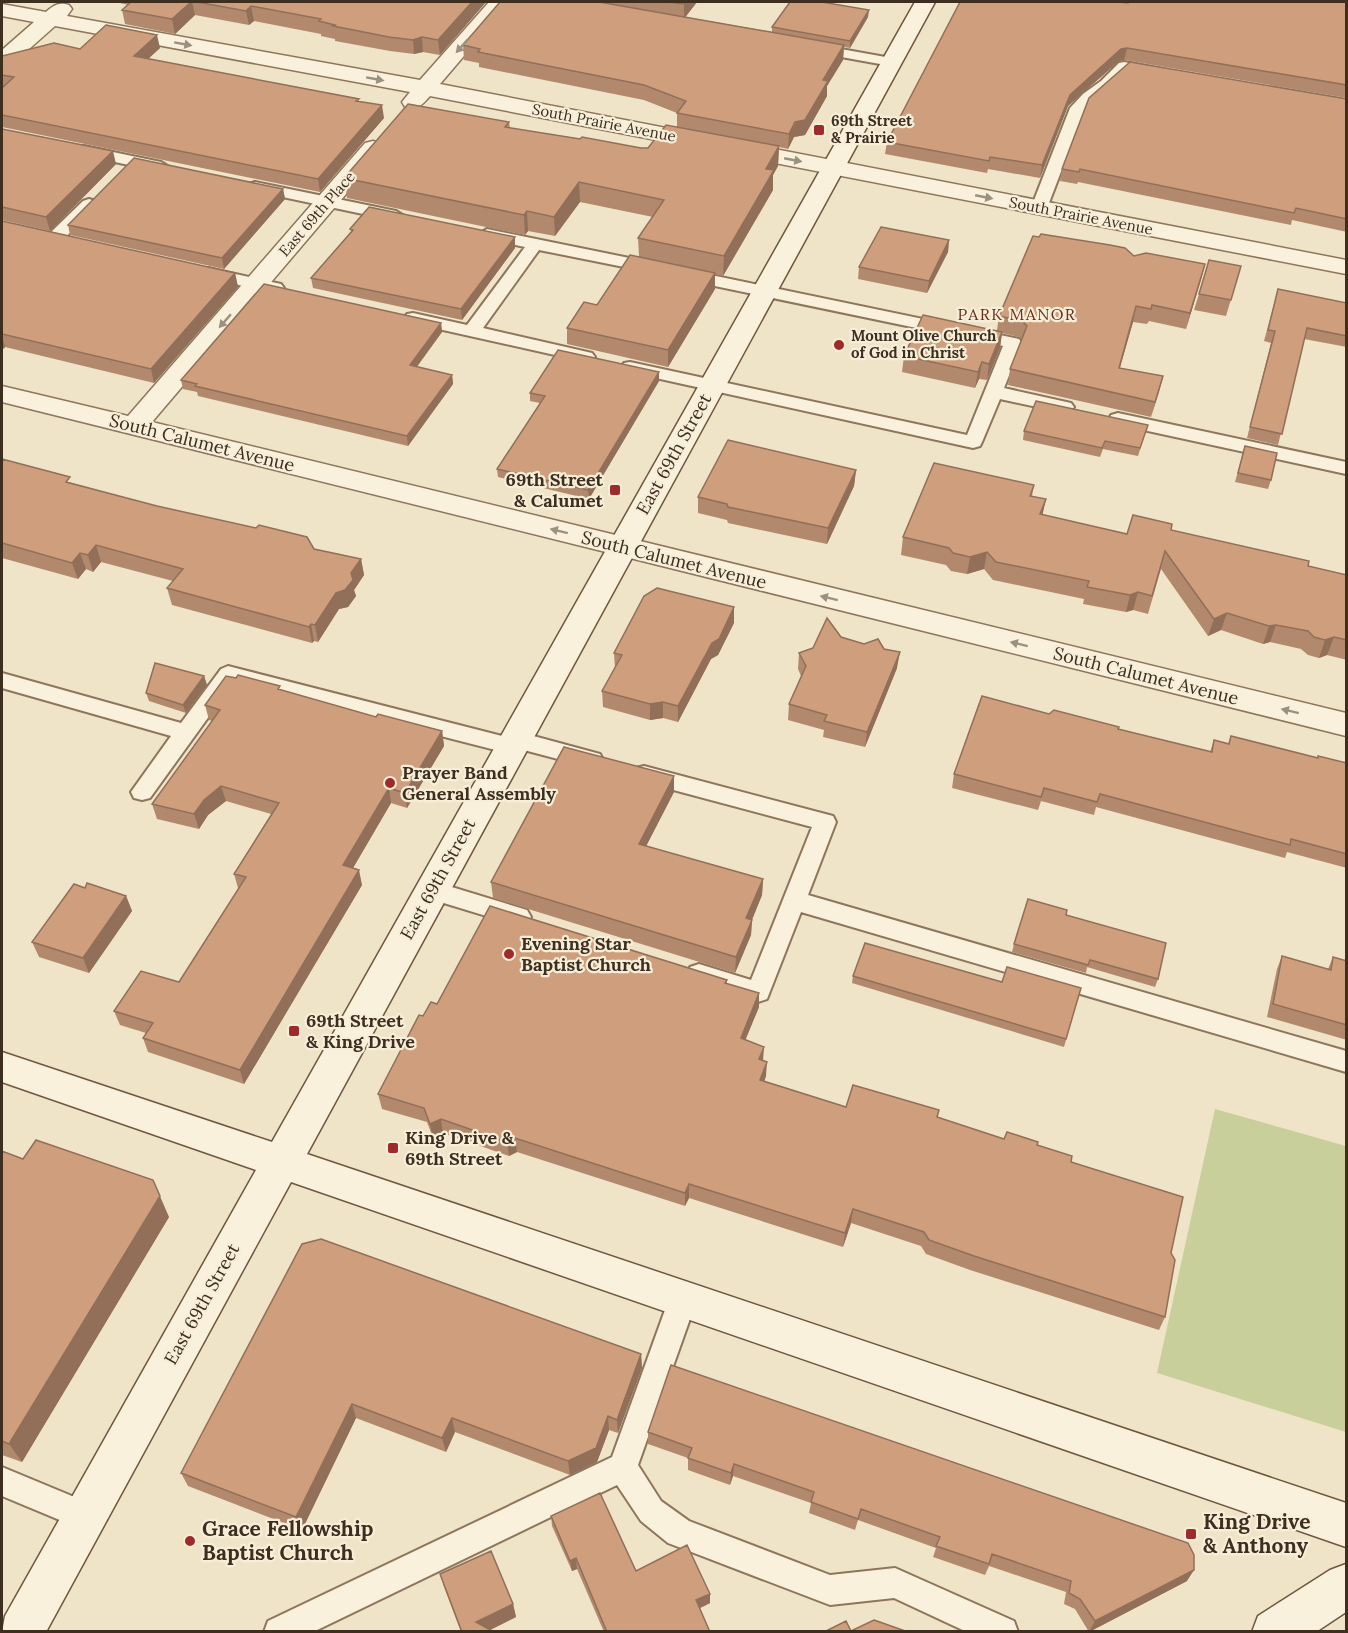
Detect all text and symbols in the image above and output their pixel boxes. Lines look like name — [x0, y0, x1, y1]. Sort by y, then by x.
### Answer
one-way arrow — [456, 38, 469, 53]
one-way arrow — [174, 39, 193, 48]
one-way arrow — [365, 75, 384, 84]
street label: South Prairie Avenue — [531, 99, 678, 146]
place label: 69th Street & Prairie — [831, 111, 913, 147]
marker: 69th Street & Prairie — [812, 123, 826, 137]
one-way arrow — [783, 156, 802, 165]
street label: East 69th Place — [274, 167, 359, 260]
street label: South Prairie Avenue — [1008, 192, 1155, 239]
one-way arrow — [975, 193, 994, 202]
district label: PARK MANOR — [958, 304, 1076, 324]
one-way arrow — [219, 313, 232, 328]
place label: Mount Olive Church of God in Christ — [851, 326, 997, 362]
marker: Mount Olive Church of God in Christ — [832, 338, 846, 352]
street label: East 69th Street — [631, 389, 716, 518]
street label: South Calumet Avenue — [107, 408, 297, 477]
place label: 69th Street & Calumet — [506, 468, 604, 512]
marker: 69th Street & Calumet — [608, 483, 622, 497]
street label: South Calumet Avenue — [579, 525, 769, 594]
one-way arrow — [549, 526, 568, 536]
one-way arrow — [820, 592, 839, 602]
one-way arrow — [1010, 639, 1028, 649]
street label: South Calumet Avenue — [1051, 641, 1241, 710]
one-way arrow — [1281, 706, 1299, 716]
place label: Prayer Band General Assembly — [402, 761, 556, 805]
marker: Prayer Band General Assembly — [383, 776, 397, 790]
street label: East 69th Street — [395, 814, 480, 943]
place label: Evening Star Baptist Church — [521, 932, 651, 976]
marker: Evening Star Baptist Church — [502, 947, 516, 961]
place label: 69th Street & King Drive — [306, 1009, 415, 1053]
marker: 69th Street & King Drive — [287, 1024, 301, 1038]
place label: King Drive & 69th Street — [405, 1126, 515, 1170]
marker: King Drive & 69th Street — [386, 1141, 400, 1155]
street label: East 69th Street — [159, 1239, 244, 1368]
place label: King Drive & Anthony — [1203, 1508, 1310, 1559]
place label: Grace Fellowship Baptist Church — [202, 1515, 373, 1566]
marker: King Drive & Anthony — [1184, 1527, 1198, 1541]
marker: Grace Fellowship Baptist Church — [183, 1534, 197, 1548]

